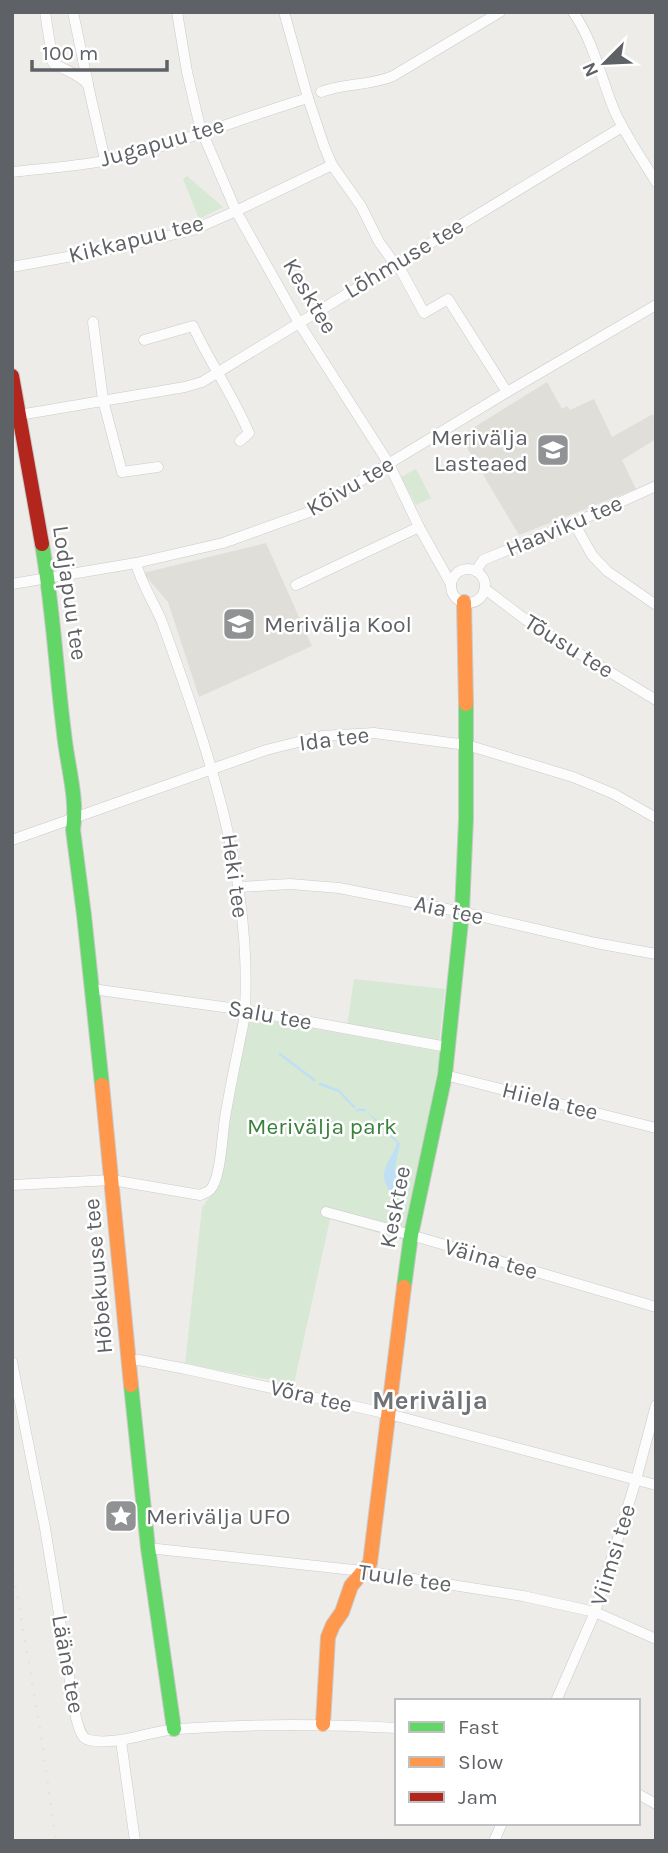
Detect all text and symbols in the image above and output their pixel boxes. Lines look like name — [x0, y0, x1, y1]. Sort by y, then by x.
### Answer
scale bar — [32, 28, 166, 72]
north arrow — [570, 28, 640, 98]
text: 100 m — [42, 41, 99, 65]
text: N — [578, 59, 603, 80]
street label: Jugapuu tee — [97, 111, 227, 173]
street label: Kikkapuu tee — [66, 209, 206, 269]
street label: Lõhmuse tee — [339, 212, 469, 304]
street label: Kesktee — [277, 253, 343, 339]
place label: Merivälja Lasteaed — [431, 424, 528, 477]
school or university icon: Merivälja Lasteaed — [534, 431, 572, 469]
street label: Kõivu tee — [301, 450, 399, 522]
street label: Haaviku tee — [502, 489, 626, 563]
street label: Lodjapuu tee — [47, 524, 93, 662]
school or university icon: Merivälja Kool — [220, 605, 258, 643]
street label: Tõusu tee — [519, 608, 619, 684]
place label: Merivälja Kool — [264, 611, 412, 638]
street label: Ida tee — [297, 721, 371, 757]
street label: Heki tee — [216, 832, 254, 920]
street label: Aia tee — [412, 889, 486, 931]
street label: Salu tee — [226, 994, 314, 1036]
street label: Hiiela tee — [499, 1076, 601, 1126]
park label: Merivälja park — [247, 1113, 397, 1140]
street label: Kesktee — [374, 1164, 416, 1250]
street label: Hõbekuuse tee — [78, 1197, 118, 1355]
street label: Väina tee — [441, 1233, 541, 1285]
street label: Võra tee — [267, 1373, 355, 1419]
district label: Merivälja — [372, 1385, 488, 1416]
place icon: Merivälja UFO — [102, 1497, 140, 1535]
street label: Viimsi tee — [585, 1501, 641, 1609]
place label: Merivälja UFO — [146, 1503, 290, 1530]
street label: Tuule tee — [357, 1558, 453, 1598]
street label: Lääne tee — [46, 1613, 90, 1715]
legend — [395, 1699, 640, 1825]
text: Fast — [458, 1715, 499, 1739]
text: Slow — [458, 1750, 503, 1774]
text: Jam — [458, 1785, 498, 1809]

